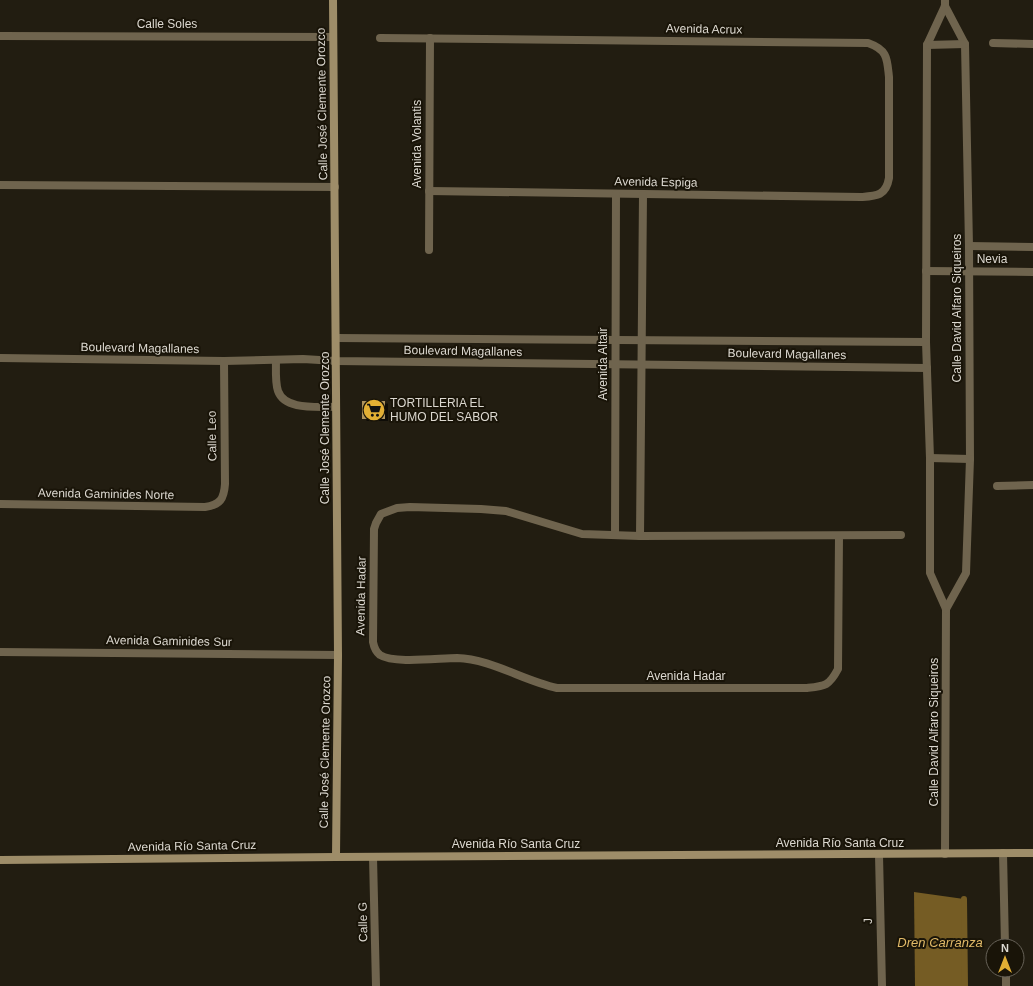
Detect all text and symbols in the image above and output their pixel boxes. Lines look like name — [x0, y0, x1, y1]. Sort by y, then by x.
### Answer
street label: Calle Soles — [137, 17, 197, 31]
street label: Avenida Acrux — [666, 21, 742, 37]
street label: Calle José Clemente Orozco — [314, 27, 330, 180]
street label: Avenida Volantis — [410, 100, 424, 188]
street label: Avenida Espiga — [614, 174, 698, 190]
street label: Calle David Alfaro Siqueiros — [950, 234, 964, 382]
street label: Nevia — [977, 252, 1008, 266]
street label: Avenida Altair — [596, 327, 610, 401]
street label: Boulevard Magallanes — [81, 340, 199, 356]
street label: Boulevard Magallanes — [404, 343, 522, 359]
street label: Boulevard Magallanes — [728, 346, 846, 362]
street label: Calle José Clemente Orozco — [318, 351, 332, 504]
place label: TORTILLERIA EL HUMO DEL SABOR — [390, 396, 499, 424]
supermarket icon: TORTILLERIA EL HUMO DEL SABOR — [361, 397, 387, 423]
street label: Calle Leo — [205, 410, 219, 461]
street label: Avenida Gaminides Norte — [38, 486, 175, 502]
street label: Avenida Hadar — [353, 556, 369, 636]
street label: Avenida Gaminides Sur — [106, 633, 232, 649]
street label: Calle David Alfaro Siqueiros — [927, 658, 941, 806]
street label: Avenida Hadar — [646, 669, 726, 683]
street label: Calle José Clemente Orozco — [317, 675, 333, 828]
street label: Avenida Río Santa Cruz — [776, 836, 904, 850]
street label: Avenida Río Santa Cruz — [452, 837, 580, 851]
street label: Avenida Río Santa Cruz — [128, 838, 256, 854]
street label: Calle G — [356, 902, 370, 942]
street label: J — [861, 918, 875, 924]
water label: Dren Carranza — [897, 935, 983, 950]
north arrow — [985, 938, 1025, 978]
text: N — [1001, 942, 1009, 954]

